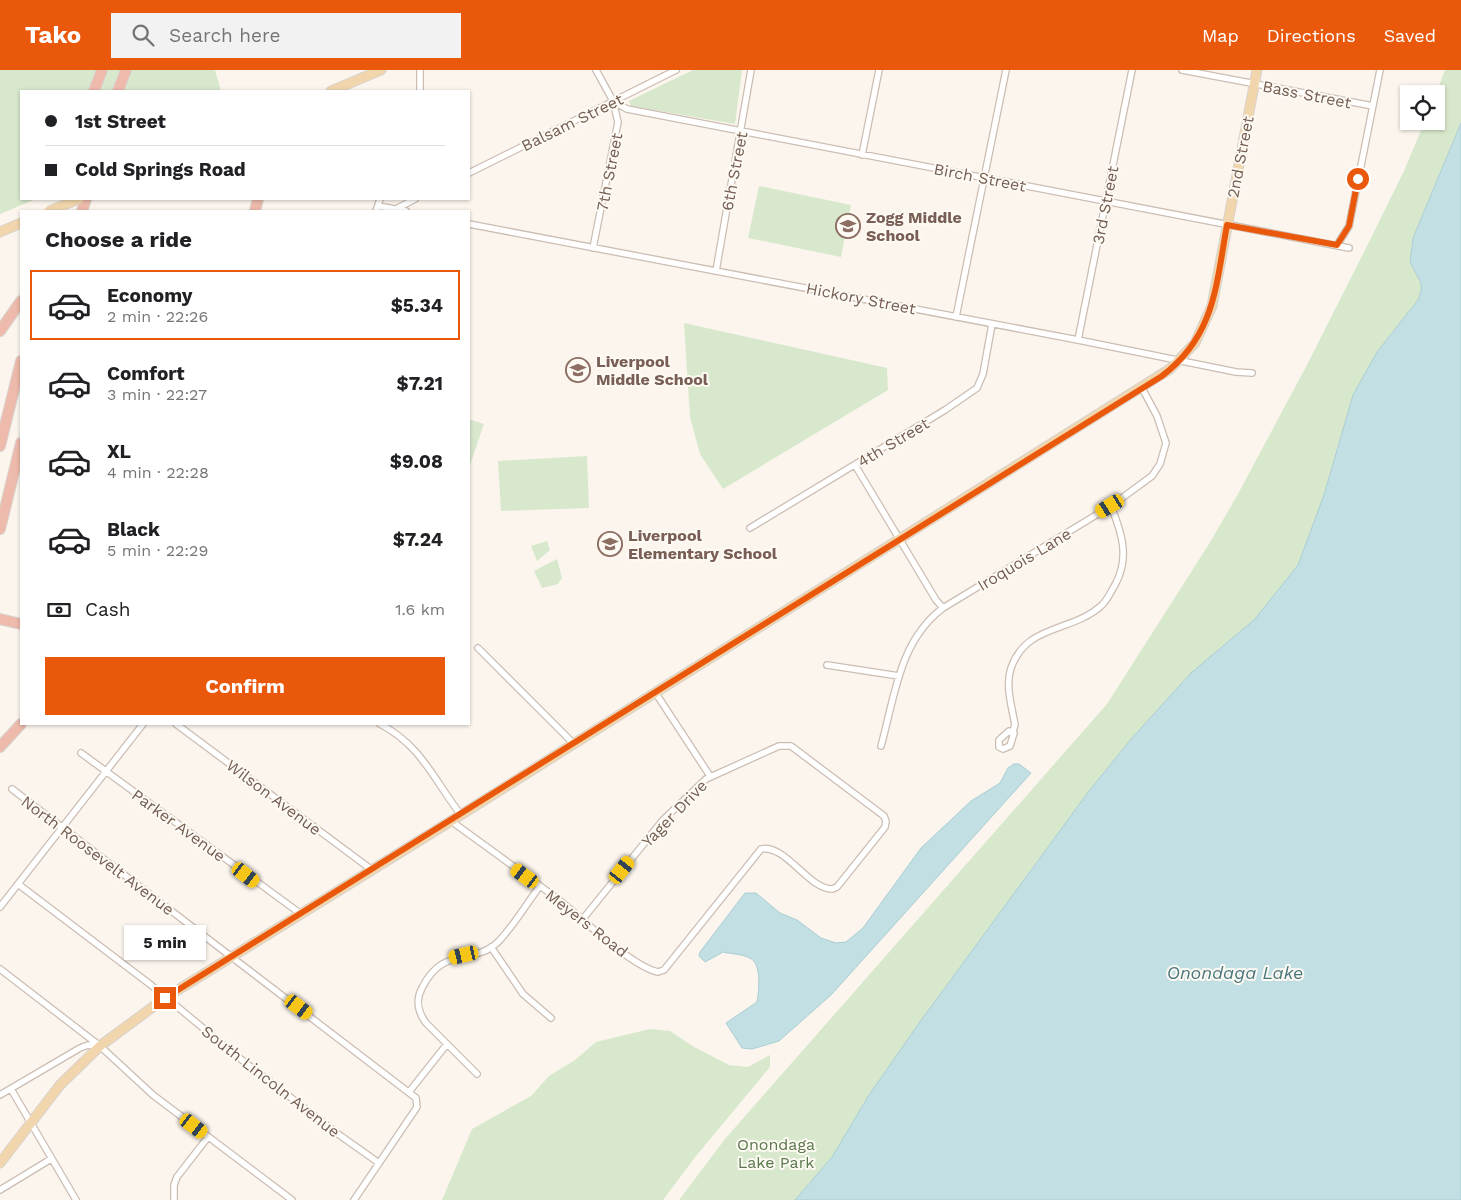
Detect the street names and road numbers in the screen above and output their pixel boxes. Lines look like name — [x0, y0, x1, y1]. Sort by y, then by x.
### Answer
street label: Bass Street — [1261, 77, 1353, 112]
street label: Balsam Street — [518, 90, 626, 155]
street label: 2nd Street — [1223, 114, 1258, 200]
street label: 6th Street — [718, 130, 752, 212]
street label: 7th Street — [593, 131, 626, 213]
street label: Birch Street — [932, 159, 1028, 196]
street label: 3rd Street — [1089, 164, 1122, 246]
street label: Hickory Street — [804, 279, 918, 318]
street label: 4th Street — [854, 414, 933, 471]
street label: Iroquois Lane — [974, 524, 1075, 595]
street label: Wilson Avenue — [223, 756, 325, 839]
street label: Yager Drive — [638, 776, 711, 851]
street label: Parker Avenue — [128, 785, 229, 866]
street label: North Roosevelt Avenue — [17, 792, 178, 919]
street label: Meyers Road — [542, 885, 632, 961]
street label: South Lincoln Avenue — [198, 1021, 344, 1141]

